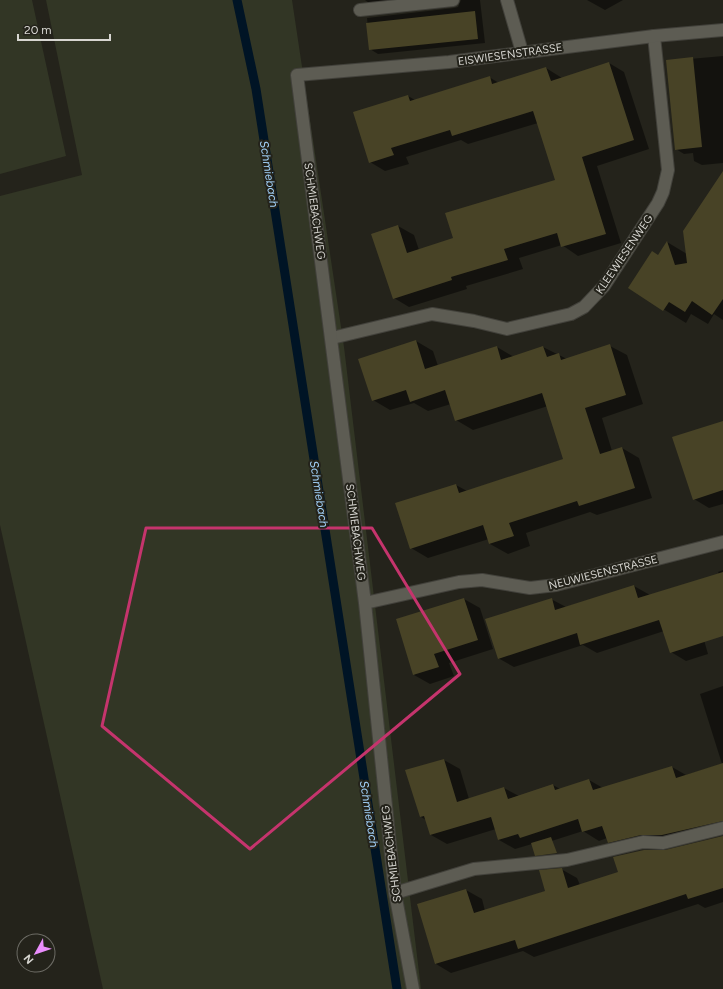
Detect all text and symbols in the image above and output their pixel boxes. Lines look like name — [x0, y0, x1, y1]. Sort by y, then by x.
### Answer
scale bar — [18, 16, 110, 42]
text: 20 m — [24, 23, 52, 37]
street label: EISWIESENSTRASSE — [457, 41, 563, 68]
water label: Schmiebach — [257, 140, 281, 209]
street label: SCHMIEBACHWEG — [301, 162, 328, 260]
street label: KLEEWIESENWEG — [593, 212, 656, 296]
water label: Schmiebach — [307, 460, 331, 529]
street label: SCHMIEBACHWEG — [343, 483, 368, 581]
street label: NEUWIESENSTRASSE — [547, 553, 659, 592]
water label: Schmiebach — [357, 780, 381, 849]
street label: SCHMIEBACHWEG — [379, 805, 404, 903]
north arrow — [16, 933, 56, 973]
text: N — [21, 952, 36, 967]

